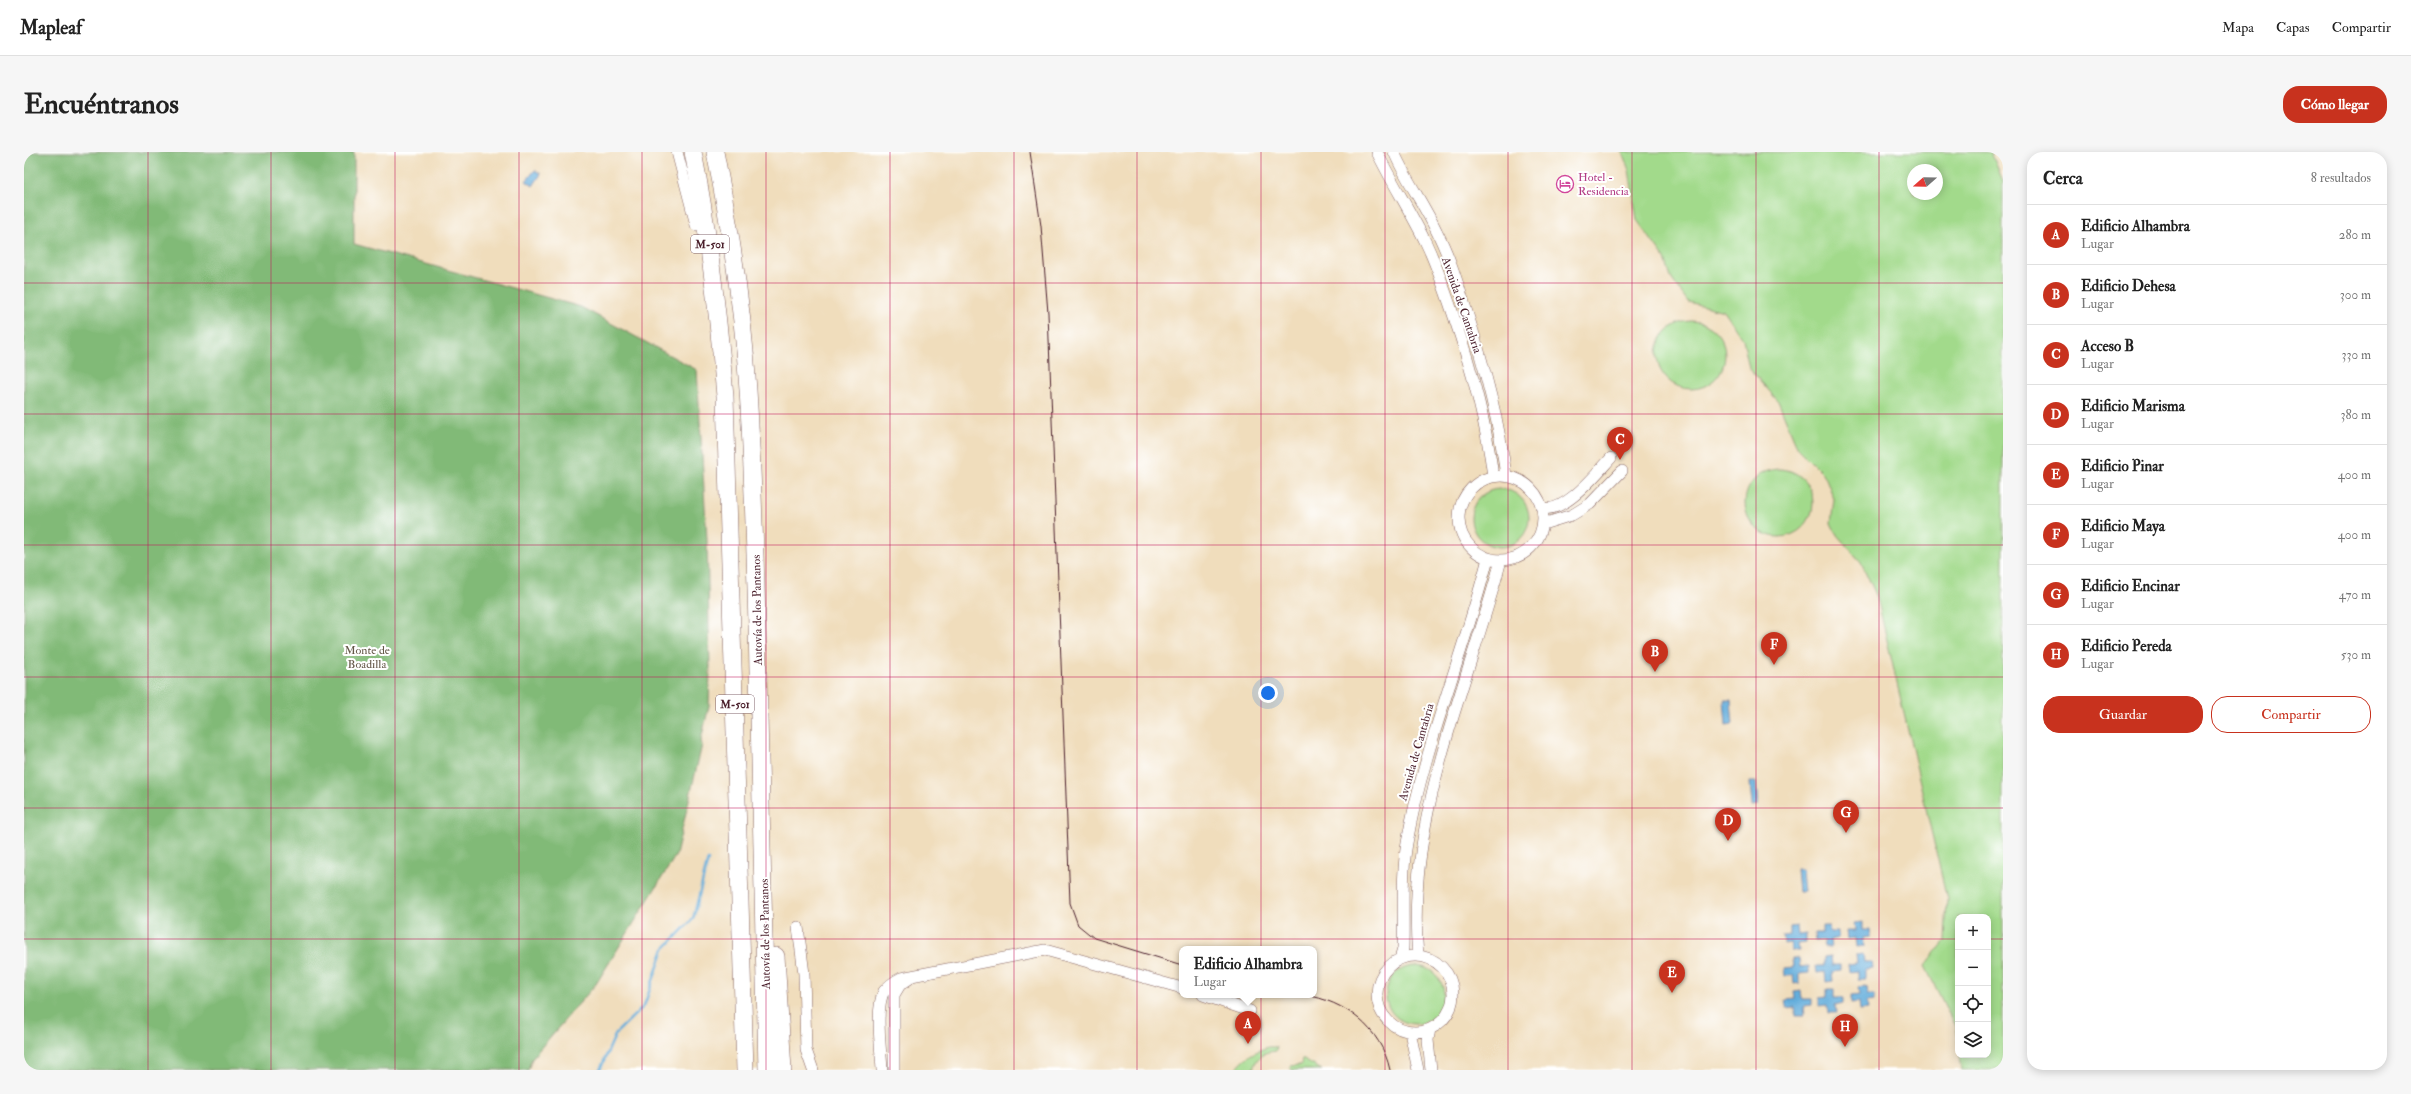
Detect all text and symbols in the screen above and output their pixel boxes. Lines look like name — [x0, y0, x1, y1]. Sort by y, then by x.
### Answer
text: Mapleaf — [20, 16, 82, 40]
text: Mapa — [2222, 19, 2254, 36]
text: Capas — [2276, 19, 2310, 36]
text: Compartir — [2332, 19, 2391, 36]
button: Cómo llegar — [2283, 86, 2387, 123]
text: Encuéntranos — [24, 87, 179, 122]
north arrow — [1907, 164, 1943, 200]
text: Cerca — [2043, 168, 2083, 189]
place label: Hotel - Residencia — [1578, 170, 1630, 199]
text: 8 resultados — [2311, 170, 2371, 186]
hotel icon: Hotel - Residencia — [1555, 174, 1575, 194]
text: Edificio Alhambra — [2081, 217, 2190, 236]
text: A — [2052, 227, 2060, 243]
text: 280 m — [2339, 227, 2371, 243]
road number: M-501 — [691, 235, 729, 253]
text: Lugar — [2081, 236, 2114, 252]
street label: Avenida de Cantabria — [1438, 254, 1485, 356]
text: Edificio Dehesa — [2081, 277, 2176, 296]
text: B — [2052, 287, 2060, 303]
text: 300 m — [2340, 287, 2371, 303]
text: Lugar — [2081, 296, 2114, 312]
text: Acceso B — [2081, 337, 2134, 356]
text: C — [2051, 347, 2061, 363]
text: 330 m — [2342, 347, 2371, 363]
text: Lugar — [2081, 356, 2114, 372]
text: Edificio Marisma — [2081, 397, 2185, 416]
text: D — [2051, 407, 2061, 423]
text: 380 m — [2340, 407, 2371, 423]
text: Lugar — [2081, 416, 2114, 432]
pin: C — [1607, 427, 1633, 460]
text: Edificio Pinar — [2081, 457, 2164, 476]
text: E — [2051, 467, 2061, 483]
text: 400 m — [2338, 467, 2371, 483]
text: Lugar — [2081, 476, 2114, 492]
text: Edificio Maya — [2081, 517, 2165, 536]
text: F — [2052, 527, 2060, 543]
text: 400 m — [2338, 527, 2371, 543]
text: Lugar — [2081, 536, 2114, 552]
street label: Autovía de los Pantanos — [749, 555, 766, 666]
text: Edificio Encinar — [2081, 577, 2180, 596]
text: G — [2051, 587, 2061, 603]
text: 470 m — [2339, 587, 2371, 603]
text: Lugar — [2081, 596, 2114, 612]
pin: F — [1761, 632, 1787, 665]
text: Edificio Pereda — [2081, 637, 2172, 656]
pin: B — [1642, 639, 1668, 672]
park label: Monte de Boadilla — [344, 643, 390, 672]
text: H — [2051, 647, 2061, 663]
text: 530 m — [2341, 647, 2371, 663]
text: Lugar — [2081, 656, 2114, 672]
your location — [1258, 683, 1278, 703]
road number: M-501 — [716, 695, 754, 713]
button: Guardar — [2043, 696, 2203, 733]
button: Compartir — [2211, 696, 2371, 733]
street label: Avenida de Cantabria — [1395, 701, 1438, 804]
pin: G — [1833, 800, 1859, 833]
pin: D — [1715, 808, 1741, 841]
street label: Autovía de los Pantanos — [757, 879, 774, 990]
map controls — [1955, 914, 1991, 1058]
button: + — [1955, 914, 1991, 950]
popup — [1179, 946, 1317, 998]
button: − — [1955, 950, 1991, 986]
text: Edificio Alhambra — [1194, 955, 1302, 974]
pin: E — [1659, 960, 1685, 993]
text: Lugar — [1194, 974, 1226, 990]
button: locate — [1955, 986, 1991, 1022]
pin: A — [1235, 1011, 1261, 1044]
pin: H — [1832, 1014, 1858, 1047]
button: layers — [1955, 1022, 1991, 1058]

